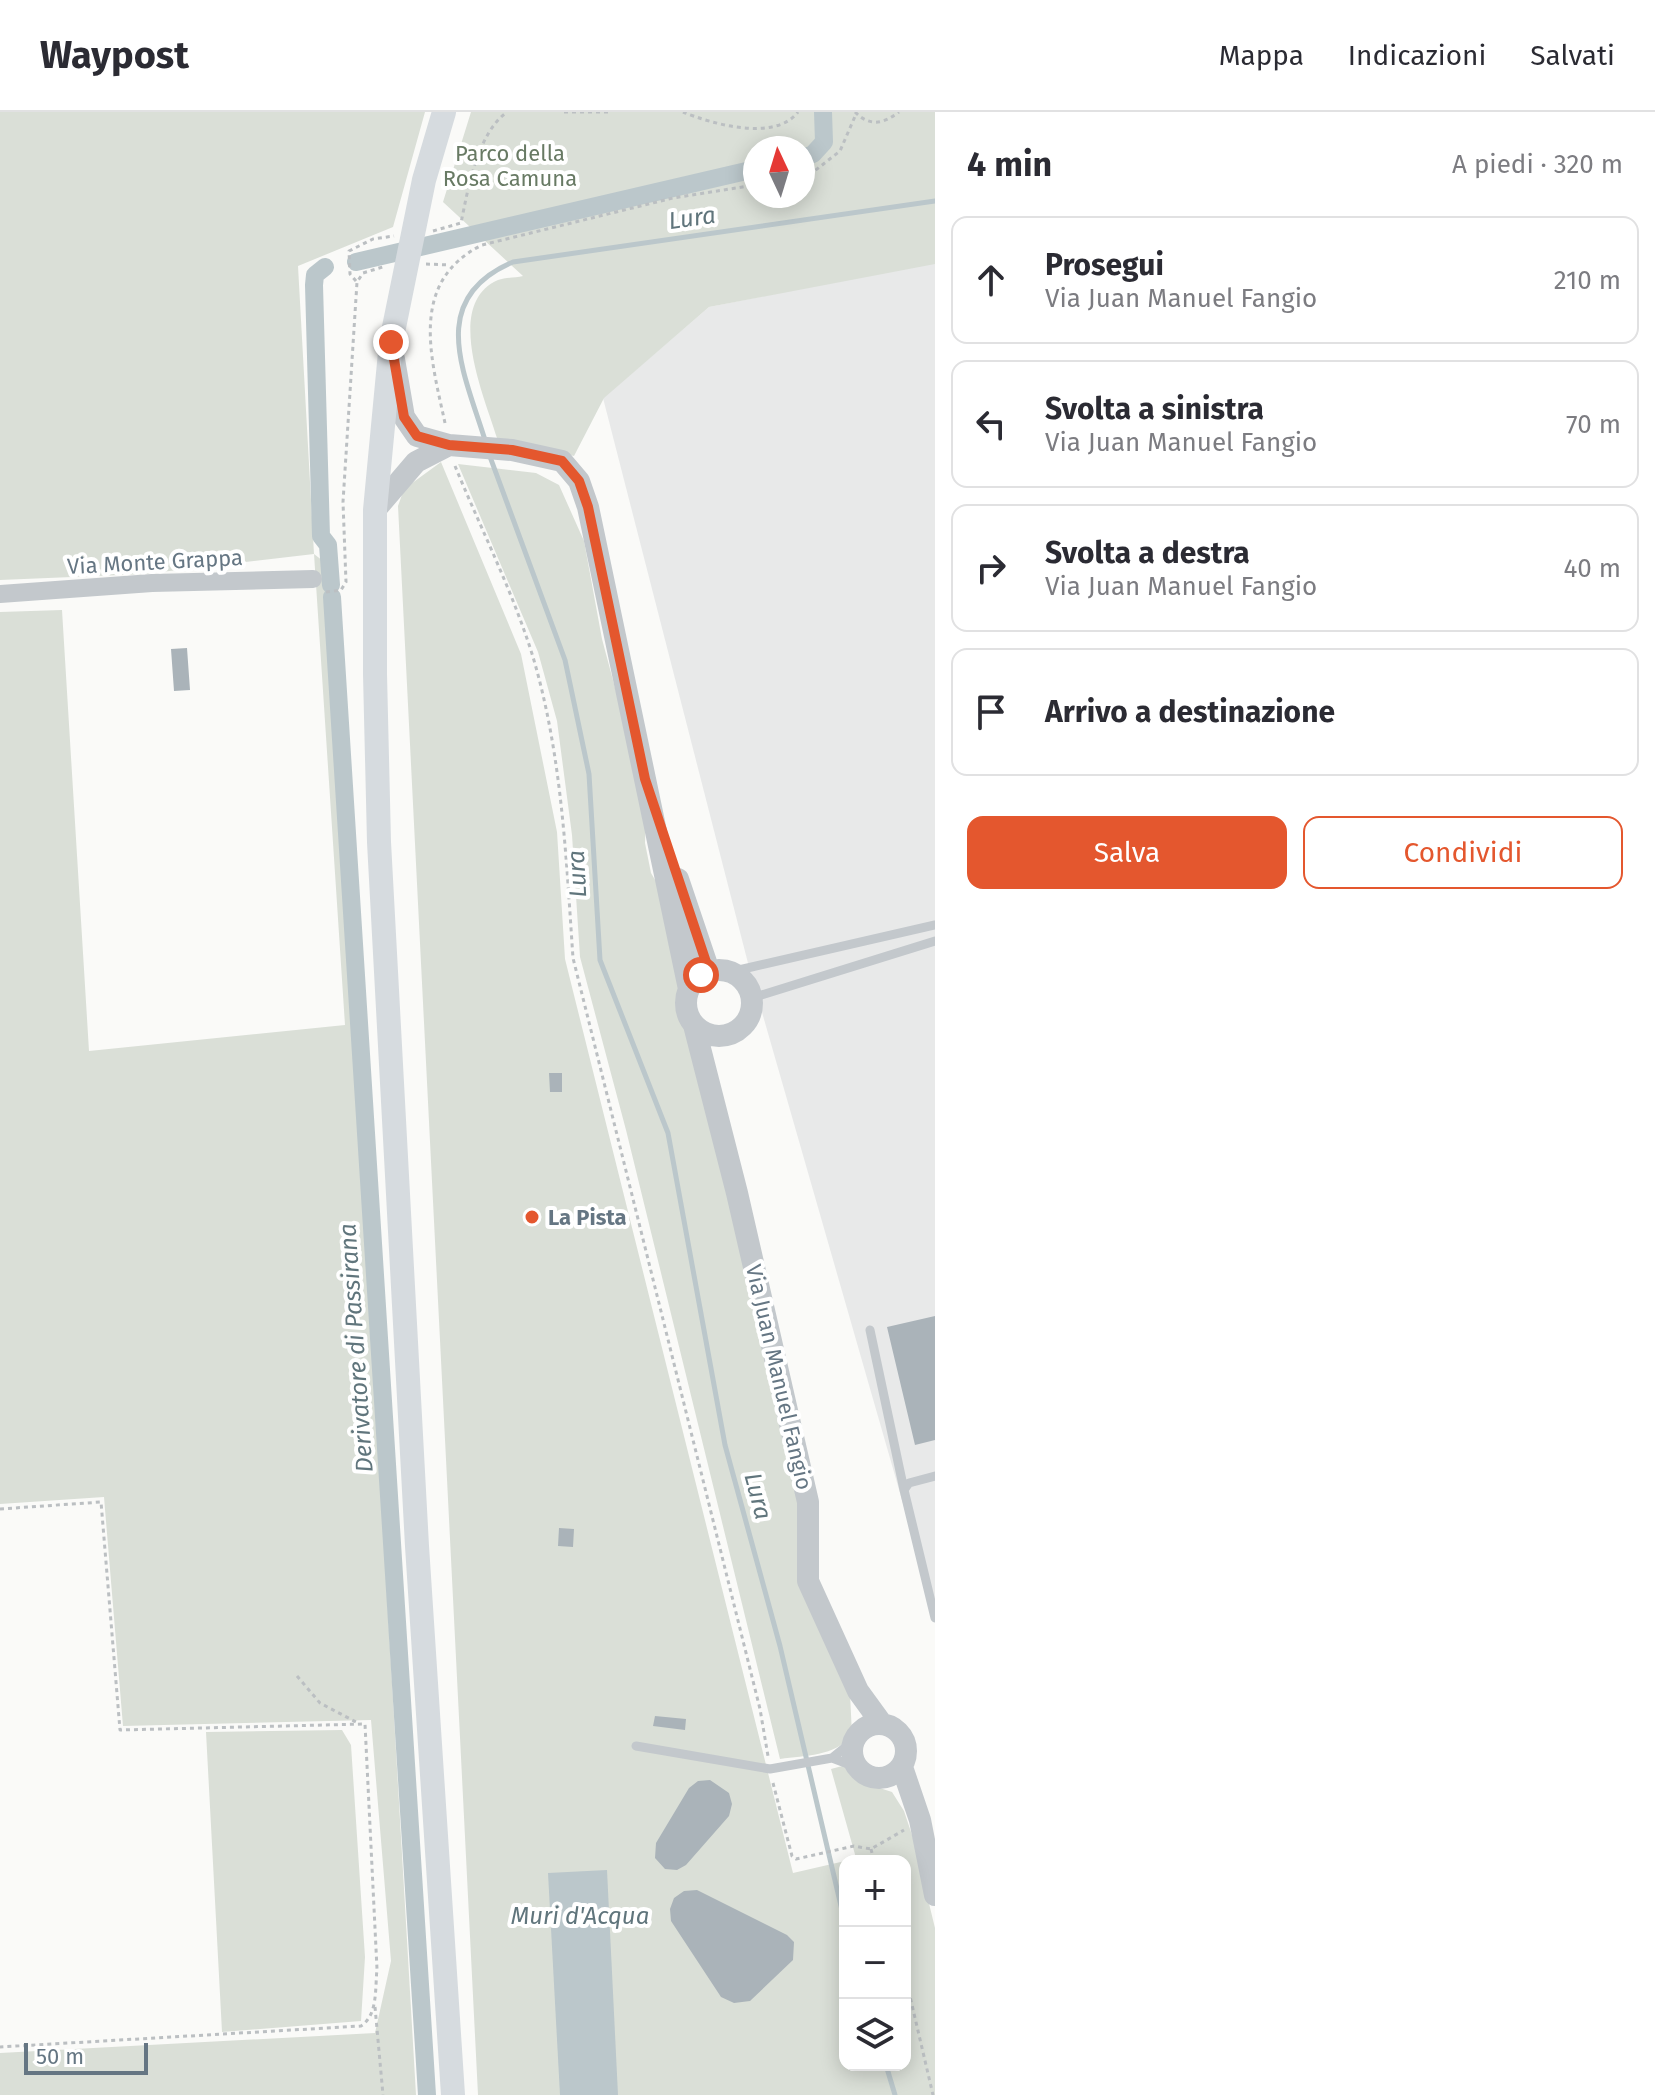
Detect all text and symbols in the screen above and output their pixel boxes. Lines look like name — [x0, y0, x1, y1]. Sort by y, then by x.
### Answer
text: Waypost — [40, 32, 189, 78]
text: Mappa — [1219, 39, 1304, 72]
text: Indicazioni — [1348, 39, 1486, 72]
text: Salvati — [1530, 39, 1615, 72]
north arrow — [743, 136, 815, 208]
park label: Parco della Rosa Camuna — [443, 140, 577, 192]
text: 4 min — [967, 144, 1052, 185]
text: A piedi · 320 m — [1452, 149, 1623, 180]
water label: Lura — [667, 201, 717, 235]
text: Prosegui — [1045, 247, 1164, 283]
icon: ahead — [969, 258, 1013, 302]
text: 210 m — [1554, 265, 1621, 296]
text: Via Juan Manuel Fangio — [1045, 283, 1317, 314]
route end — [373, 324, 409, 360]
text: Svolta a sinistra — [1045, 391, 1264, 427]
icon: left — [969, 402, 1013, 446]
text: 70 m — [1566, 409, 1621, 440]
text: Via Juan Manuel Fangio — [1045, 427, 1317, 458]
text: Svolta a destra — [1045, 535, 1250, 571]
street label: Via Monte Grappa — [66, 544, 244, 580]
icon: right — [969, 546, 1013, 590]
text: 40 m — [1563, 553, 1621, 584]
text: Via Juan Manuel Fangio — [1045, 571, 1317, 602]
icon: arrive — [969, 690, 1013, 734]
text: Arrivo a destinazione — [1045, 694, 1335, 730]
button: Salva — [967, 816, 1287, 889]
button: Condividi — [1303, 816, 1623, 889]
water label: Lura — [562, 850, 592, 898]
route start — [683, 957, 719, 993]
place label: La Pista — [548, 1204, 627, 1231]
marker: La Pista — [523, 1208, 541, 1226]
water label: Derivatore di Passirana — [333, 1222, 379, 1474]
street label: Via Juan Manuel Fangio — [740, 1262, 818, 1492]
water label: Lura — [738, 1470, 778, 1522]
map controls — [839, 1855, 911, 2071]
button: + — [839, 1855, 911, 1927]
water label: Muri d'Acqua — [511, 1902, 649, 1930]
button: − — [839, 1927, 911, 1999]
button: layers — [839, 1999, 911, 2071]
scale bar — [24, 2039, 148, 2075]
text: 50 m — [36, 2043, 84, 2070]

